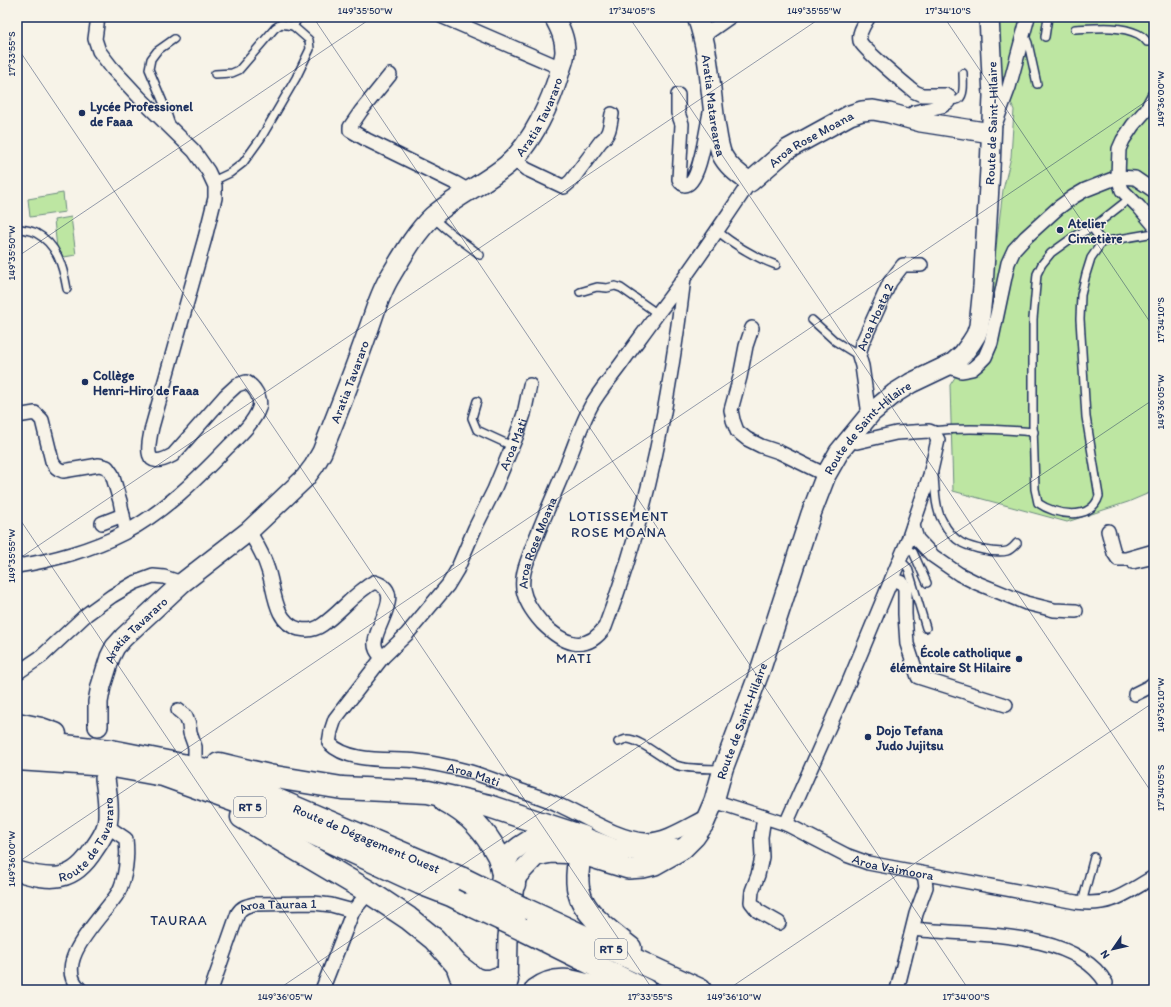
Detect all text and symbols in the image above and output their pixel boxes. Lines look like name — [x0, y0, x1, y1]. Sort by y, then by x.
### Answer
text: 149°35'50"W — [338, 4, 393, 17]
text: 17°34'05"S — [609, 4, 656, 17]
text: 149°35'55"W — [787, 4, 841, 17]
text: 17°34'10"S — [925, 4, 971, 17]
text: 17°33'55"S — [5, 31, 18, 77]
street label: Aratia Matarearea — [699, 53, 729, 158]
street label: Route de Saint-Hilaire — [982, 61, 1001, 185]
text: 149°36'00"W — [1154, 71, 1167, 127]
street label: Aratia Tavararo — [512, 75, 565, 159]
place label: Lycée Professionel de Faaa — [90, 99, 193, 129]
street label: Aroa Rose Moana — [765, 107, 856, 170]
marker: Lycée Professionel de Faaa — [77, 108, 87, 118]
place label: Atelier Cimetière — [1067, 216, 1123, 246]
text: 149°35'50"W — [5, 225, 18, 281]
marker: Atelier Cimetière — [1055, 225, 1065, 235]
street label: Aroa Hoata 2 — [853, 280, 896, 352]
text: 17°34'10"S — [1154, 297, 1167, 343]
street label: Aratia Tavararo — [327, 338, 372, 425]
place label: Collège Henri-Hiro de Faaa — [93, 368, 199, 398]
text: 149°36'05"W — [1154, 374, 1167, 430]
marker: Collège Henri-Hiro de Faaa — [80, 377, 90, 387]
street label: Route de Saint-Hilaire — [820, 377, 914, 477]
street label: Aroa Mati — [496, 416, 530, 472]
street label: Aroa Rose Moana — [515, 494, 560, 589]
district label: LOTISSEMENT ROSE MOANA — [569, 508, 669, 541]
text: 149°35'55"W — [5, 529, 18, 583]
street label: Aratia Tavararo — [101, 593, 170, 665]
place label: École catholique élémentaire St Hilaire — [890, 644, 1011, 675]
district label: MATI — [556, 650, 592, 667]
marker: École catholique élémentaire St Hilaire — [1014, 654, 1024, 664]
street label: Route de Saint-Hilaire — [713, 661, 770, 781]
text: 149°36'10"W — [1154, 677, 1167, 732]
place label: Dojo Tefana Judo Jujitsu — [875, 723, 945, 754]
marker: Dojo Tefana Judo Jujitsu — [863, 732, 873, 742]
street label: Aroa Mati — [446, 759, 502, 789]
text: 17°34'05"S — [1154, 764, 1167, 811]
street label: Route de Tavararo — [57, 796, 116, 884]
road number: RT 5 — [234, 797, 266, 817]
street label: Route de Dégagement Ouest — [291, 800, 443, 876]
text: 149°36'00"W — [5, 831, 18, 887]
street label: Aroa Vaimoora — [850, 850, 935, 883]
street label: Aroa Tauraa 1 — [236, 895, 317, 916]
district label: TAURAA — [150, 912, 208, 929]
north arrow — [1093, 929, 1133, 969]
road number: RT 5 — [595, 939, 627, 959]
text: N — [1098, 948, 1113, 961]
text: 149°36'05"W — [257, 990, 313, 1003]
text: 17°33'55"S — [627, 990, 673, 1003]
text: 149°36'10"W — [707, 990, 762, 1003]
text: 17°34'00"S — [942, 990, 990, 1003]

